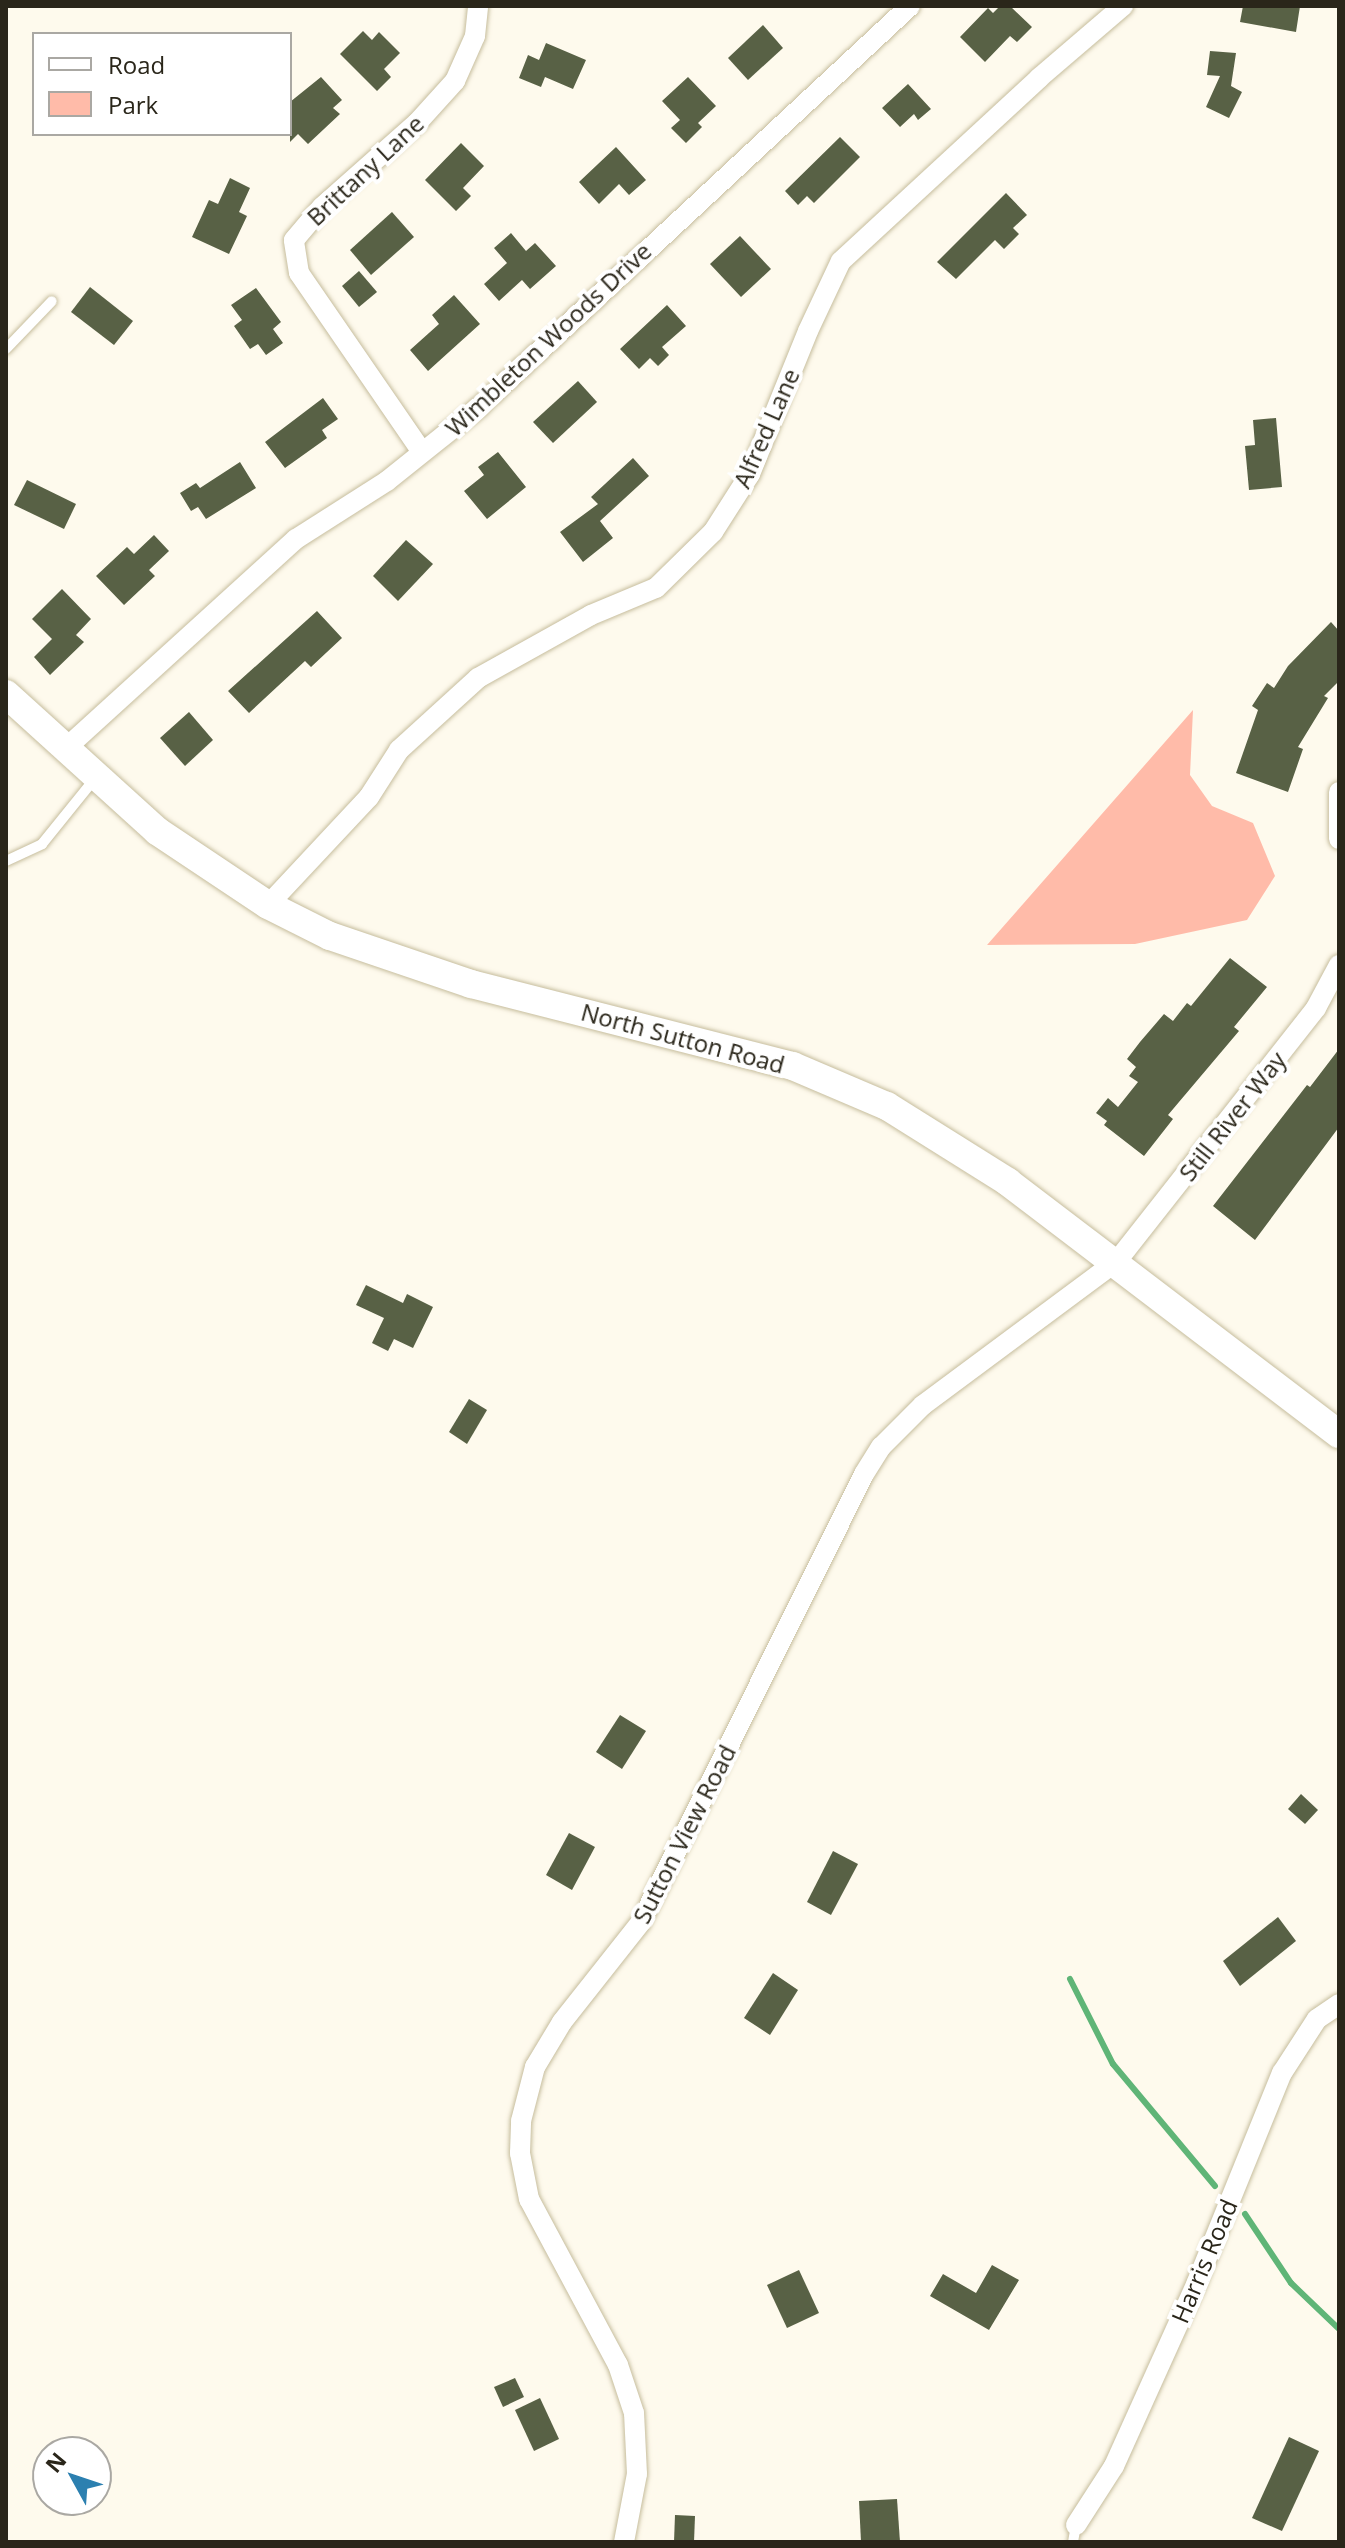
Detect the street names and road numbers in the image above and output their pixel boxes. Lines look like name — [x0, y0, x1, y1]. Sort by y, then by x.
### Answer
street label: Brittany Lane — [301, 109, 429, 231]
street label: Wimbleton Woods Drive — [439, 236, 657, 442]
street label: Alfred Lane — [727, 364, 805, 492]
street label: North Sutton Road — [578, 997, 788, 1079]
street label: Still River Way — [1173, 1046, 1291, 1186]
street label: Sutton View Road — [627, 1740, 741, 1928]
street label: Harris Road — [1165, 2195, 1243, 2327]

